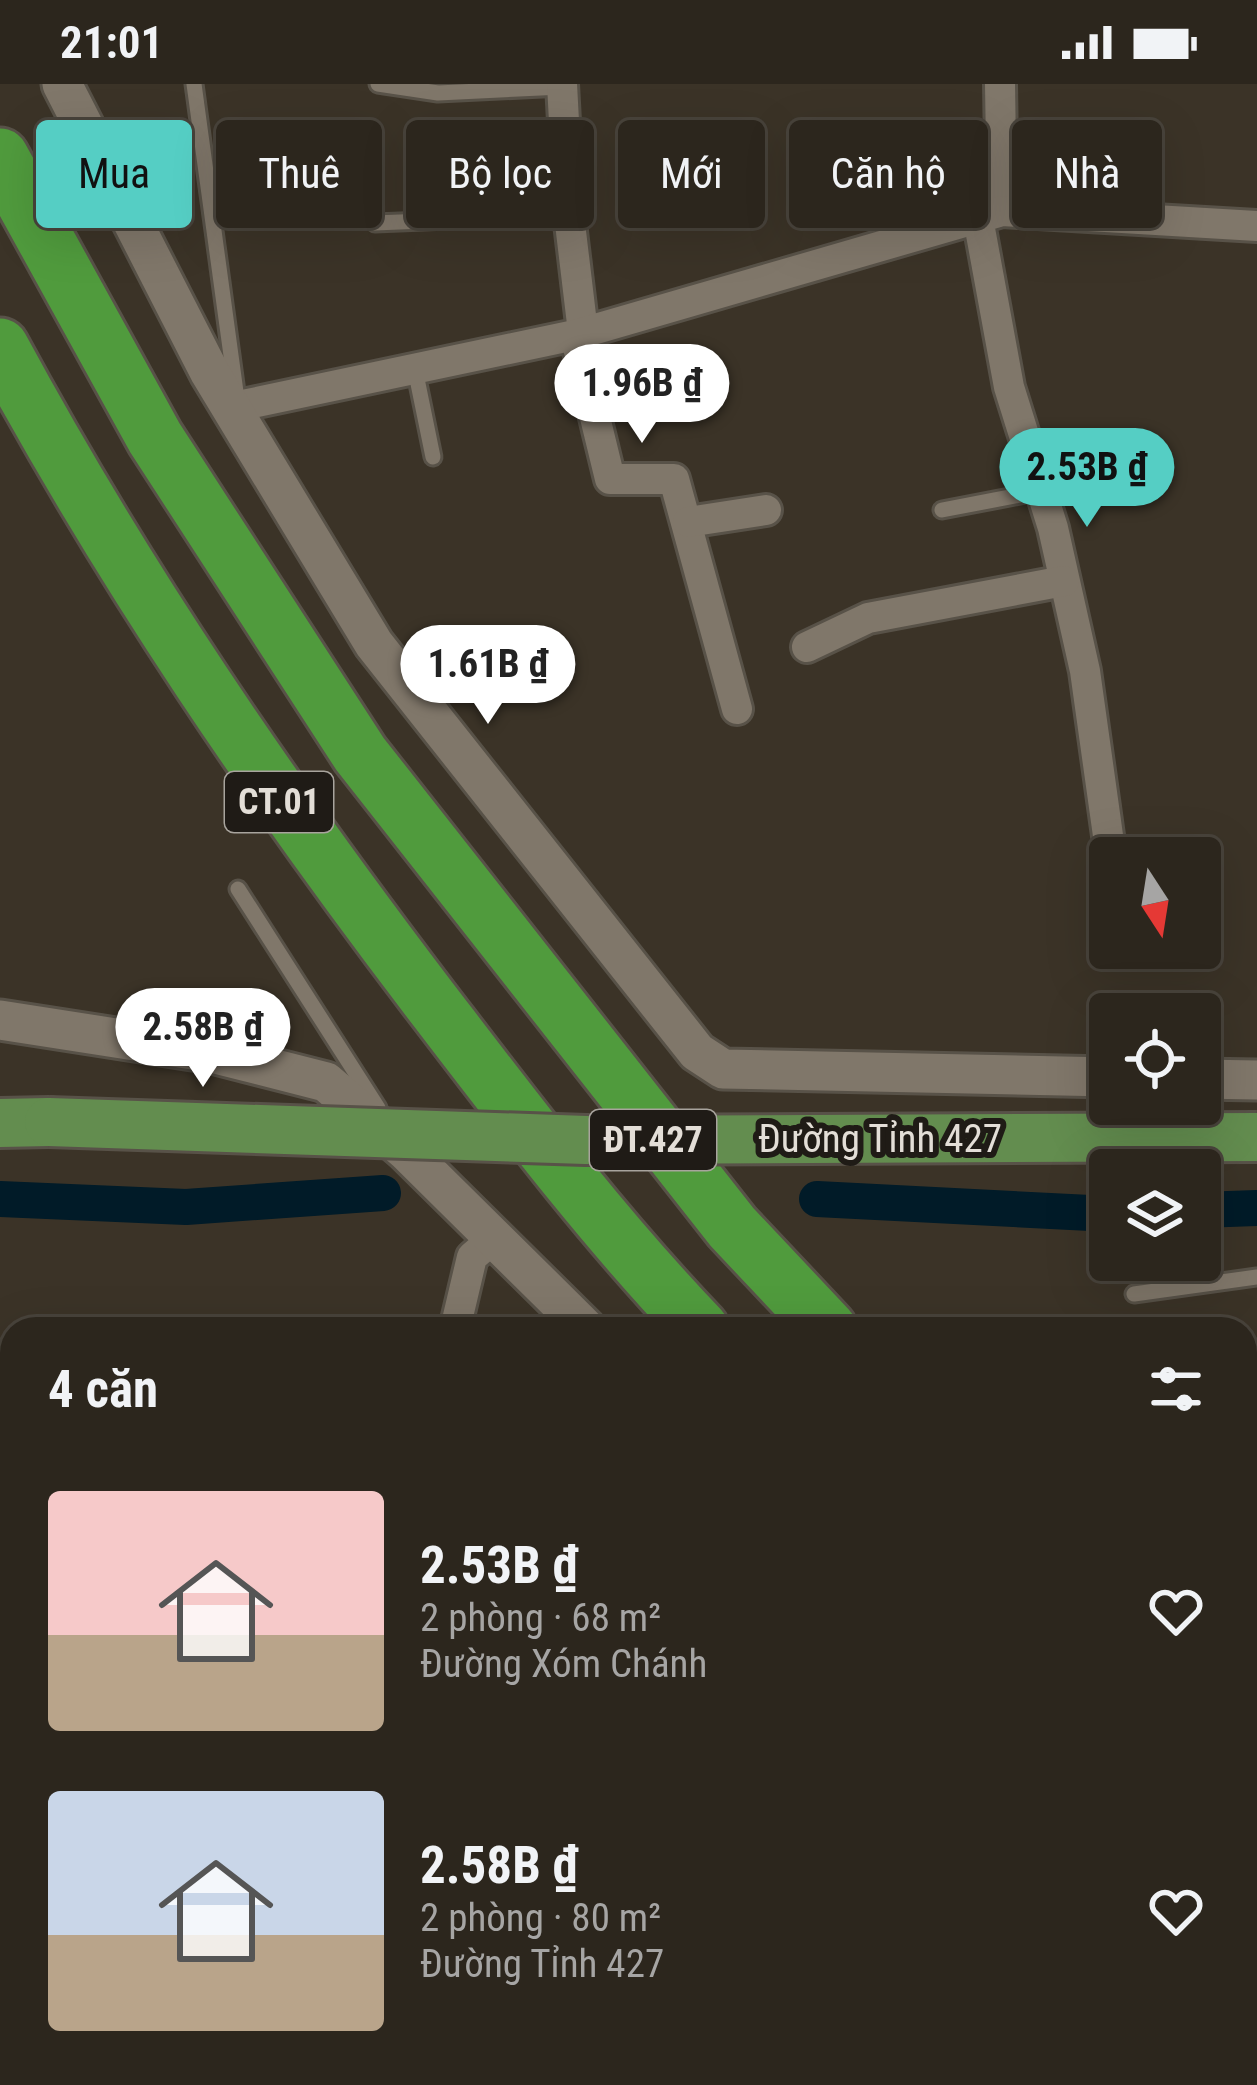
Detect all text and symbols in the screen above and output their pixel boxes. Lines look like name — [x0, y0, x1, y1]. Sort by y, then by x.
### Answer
text: 21:01 — [60, 16, 163, 69]
chip: Mua — [36, 120, 192, 228]
chip: Thuê — [216, 120, 382, 228]
chip: Bộ lọc — [406, 120, 594, 228]
chip: Mới — [618, 120, 765, 228]
chip: Căn hộ — [789, 120, 988, 228]
chip: Nhà — [1012, 120, 1162, 228]
pin: 1.96B ₫ — [531, 344, 753, 446]
text: 1.96B ₫ — [581, 360, 703, 406]
pin: 2.53B ₫ — [976, 428, 1198, 530]
text: 2.53B ₫ — [1026, 444, 1148, 490]
pin: 1.61B ₫ — [377, 625, 599, 727]
text: 1.61B ₫ — [427, 641, 549, 687]
road number: CT.01 — [225, 772, 333, 832]
north arrow — [1089, 837, 1221, 969]
map controls — [1089, 837, 1221, 1281]
pin: 2.58B ₫ — [92, 988, 314, 1090]
button: locate — [1089, 993, 1221, 1125]
text: 2.58B ₫ — [142, 1004, 264, 1050]
road number: ĐT.427 — [590, 1110, 716, 1170]
street label: Đường Tỉnh 427 — [758, 1116, 1002, 1162]
button: layers — [1089, 1149, 1221, 1281]
icon: filters — [1143, 1356, 1209, 1422]
text: 4 căn — [48, 1360, 158, 1419]
text: 2.53B ₫ — [420, 1536, 579, 1595]
icon: home — [144, 1539, 288, 1683]
icon: heart — [1143, 1578, 1209, 1644]
text: 2 phòng · 68 m² — [420, 1595, 661, 1641]
text: Đường Xóm Chánh — [420, 1641, 707, 1687]
text: 2.58B ₫ — [420, 1836, 579, 1895]
icon: home — [144, 1839, 288, 1983]
icon: heart — [1143, 1878, 1209, 1944]
text: 2 phòng · 80 m² — [420, 1895, 661, 1941]
text: Đường Tỉnh 427 — [420, 1941, 664, 1987]

